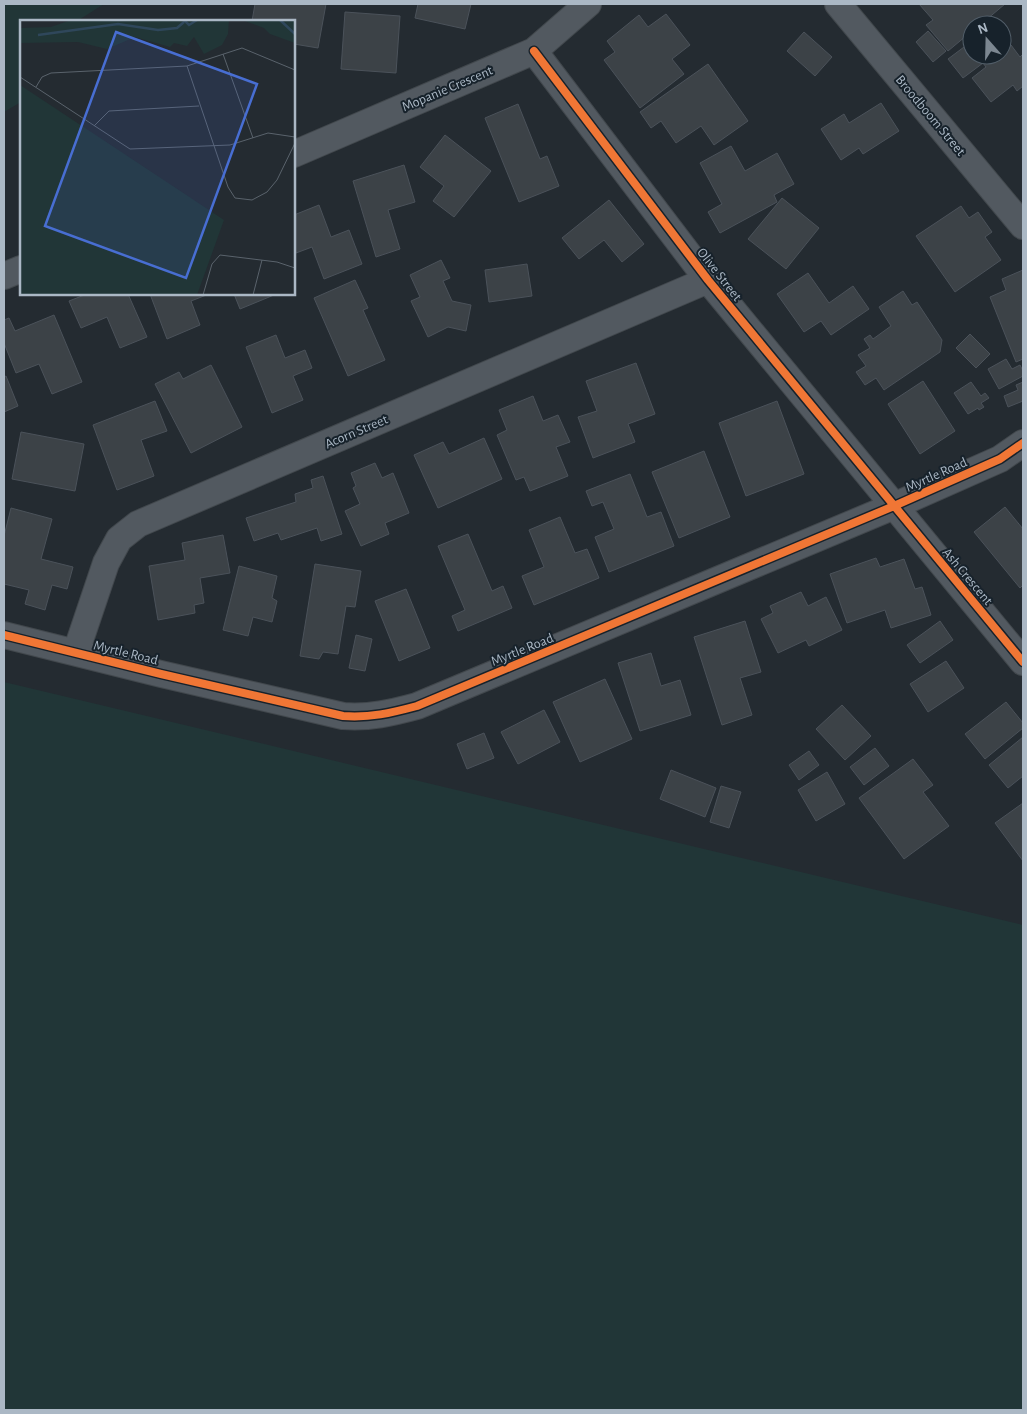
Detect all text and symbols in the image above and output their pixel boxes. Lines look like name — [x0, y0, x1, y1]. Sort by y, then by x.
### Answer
north arrow — [962, 15, 1012, 65]
inset map — [20, 20, 295, 295]
text: N — [976, 20, 990, 37]
street label: Mopanie Crescent — [400, 63, 495, 114]
street label: Broodboom Street — [893, 73, 968, 159]
street label: Olive Street — [694, 245, 745, 304]
street label: Acorn Street — [323, 412, 390, 451]
street label: Myrtle Road — [903, 455, 969, 495]
street label: Ash Crescent — [940, 546, 995, 608]
street label: Myrtle Road — [489, 631, 556, 669]
street label: Myrtle Road — [92, 638, 159, 668]

